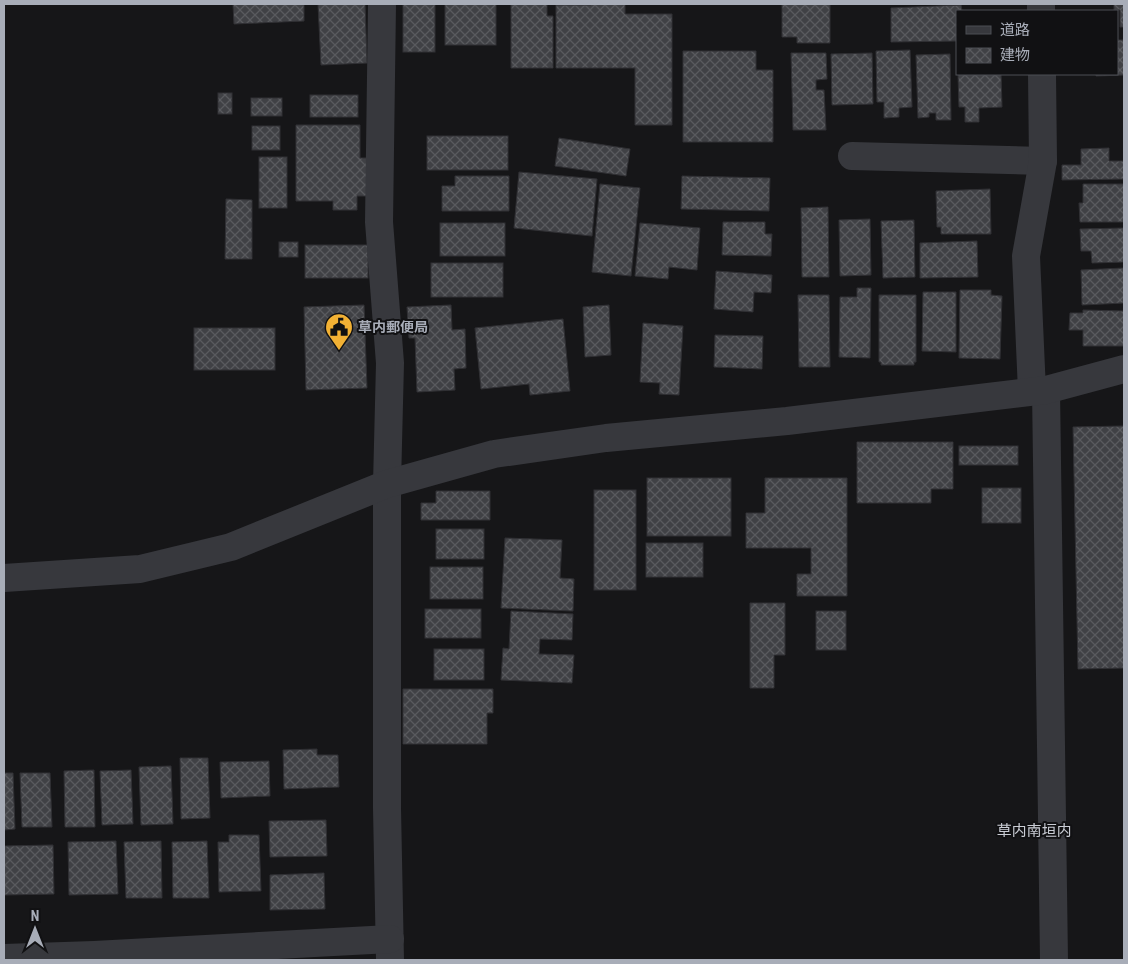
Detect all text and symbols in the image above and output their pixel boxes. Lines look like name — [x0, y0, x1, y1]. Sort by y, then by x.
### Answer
legend — [956, 10, 1118, 75]
text: 道路 — [1000, 21, 1030, 39]
text: 建物 — [1000, 46, 1030, 64]
public building icon: 草内郵便局 — [324, 312, 354, 351]
place label: 草内郵便局 — [358, 319, 428, 335]
district label: 草内南垣内 — [996, 822, 1072, 840]
north arrow — [10, 904, 60, 954]
text: N — [31, 908, 39, 924]

